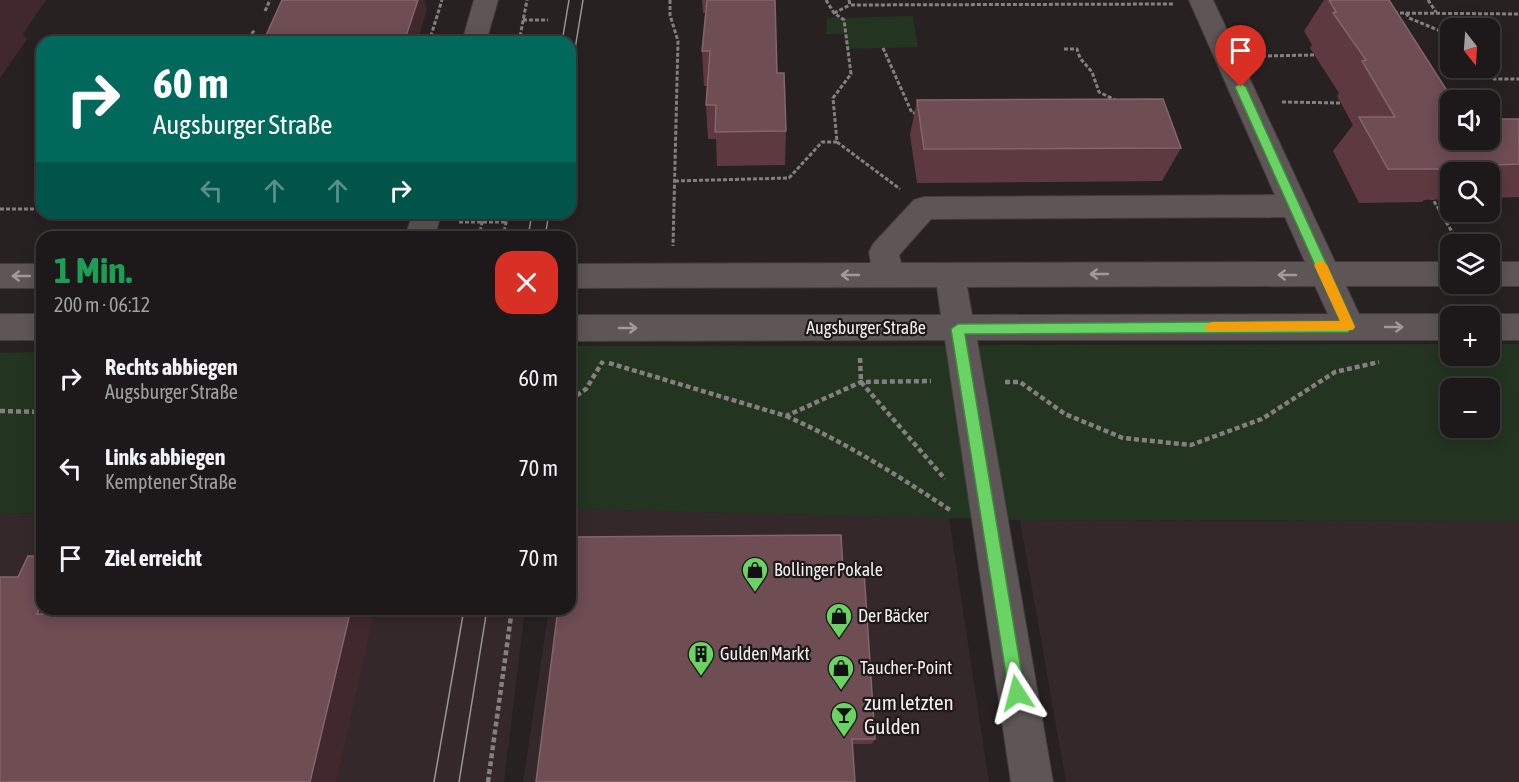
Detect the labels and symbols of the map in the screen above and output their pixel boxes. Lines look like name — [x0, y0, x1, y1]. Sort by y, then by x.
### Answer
north arrow — [1440, 18, 1500, 78]
pin — [1215, 25, 1266, 87]
one-way arrow — [1089, 268, 1109, 280]
one-way arrow — [840, 269, 860, 280]
one-way arrow — [1278, 269, 1298, 280]
one-way arrow — [12, 270, 31, 282]
street label: Augsburger Straße — [806, 317, 926, 338]
one-way arrow — [1384, 321, 1404, 333]
one-way arrow — [618, 322, 638, 334]
shop icon: Bollinger Pokale — [740, 555, 770, 593]
place label: Bollinger Pokale — [774, 559, 883, 580]
shop icon: Der Bäcker — [824, 601, 854, 639]
place label: Der Bäcker — [858, 605, 929, 626]
building icon: Gulden Markt — [686, 639, 716, 677]
place label: Gulden Markt — [720, 643, 810, 664]
shop icon: Taucher-Point — [826, 653, 856, 691]
place label: Taucher-Point — [860, 657, 952, 678]
position arrow — [985, 661, 1049, 725]
place label: zum letzten Gulden — [864, 690, 954, 738]
bar icon: zum letzten Gulden — [829, 700, 859, 738]

